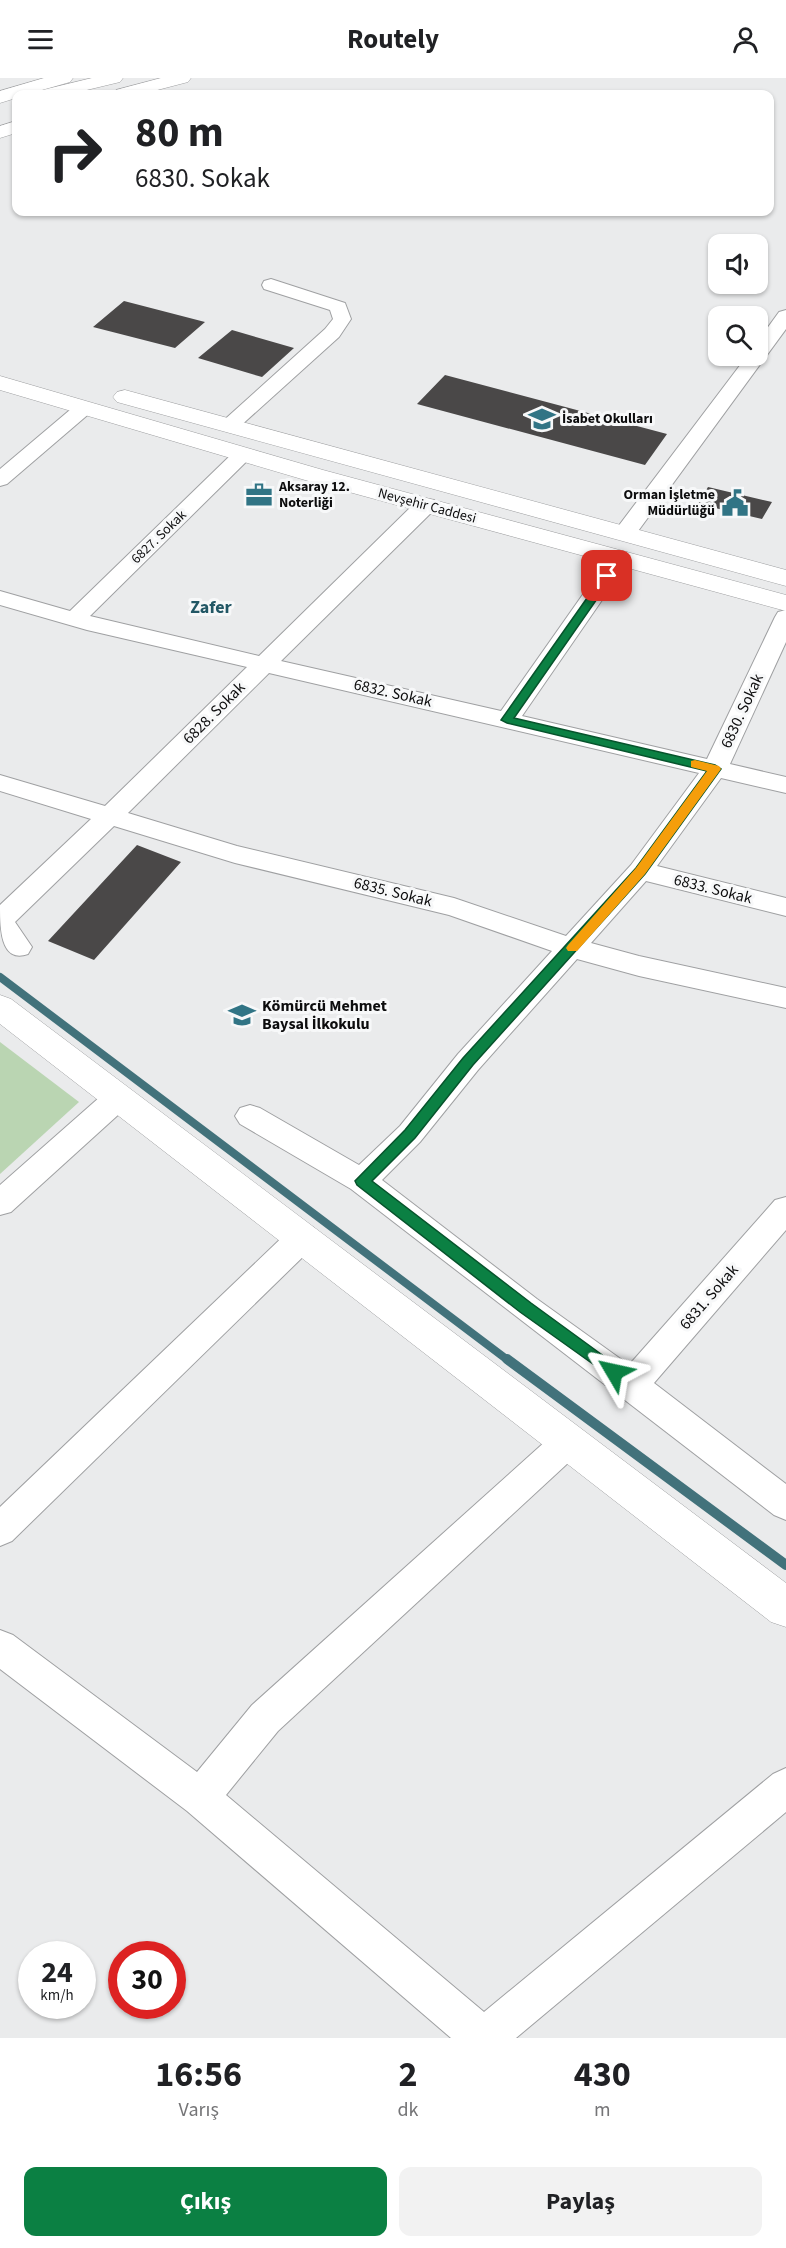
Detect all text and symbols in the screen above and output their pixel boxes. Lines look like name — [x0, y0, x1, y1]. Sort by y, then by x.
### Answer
text: Routely — [347, 20, 439, 59]
icon: menu — [24, 23, 57, 56]
icon: person — [729, 23, 762, 56]
text: 80 m — [135, 103, 224, 163]
icon: right — [36, 114, 114, 192]
text: 6830. Sokak — [135, 159, 270, 198]
map controls — [708, 234, 768, 366]
button: sound — [708, 234, 768, 294]
button: search — [708, 306, 768, 366]
school or university icon: İsabet Okulları — [527, 404, 557, 434]
place label: İsabet Okulları — [562, 409, 653, 429]
place label: Aksaray 12. Noterliği — [278, 477, 350, 513]
office icon: Aksaray 12. Noterliği — [244, 480, 274, 510]
street label: Nevşehir Caddesi — [376, 483, 478, 529]
place label: Orman İşletme Müdürlüğü — [624, 485, 715, 521]
public building icon: Orman İşletme Müdürlüğü — [720, 488, 750, 518]
street label: 6827. Sokak — [127, 505, 191, 568]
pin — [581, 550, 632, 601]
icon: arrive — [590, 559, 623, 592]
district label: Zafer — [190, 595, 233, 620]
street label: 6830. Sokak — [715, 670, 769, 752]
street label: 6832. Sokak — [352, 673, 435, 713]
street label: 6828. Sokak — [178, 677, 250, 749]
street label: 6833. Sokak — [672, 869, 755, 909]
street label: 6835. Sokak — [352, 872, 435, 912]
place label: Kömürcü Mehmet Baysal İlkokulu — [262, 995, 387, 1035]
school or university icon: Kömürcü Mehmet Baysal İlkokulu — [227, 1000, 257, 1030]
street label: 6831. Sokak — [674, 1260, 744, 1334]
position arrow — [582, 1340, 646, 1404]
speed limit sign: 30 — [108, 1941, 186, 2019]
text: 24 — [41, 1951, 73, 1994]
text: km/h — [40, 1985, 74, 2006]
text: 16:56 — [155, 2049, 242, 2100]
text: 2 — [398, 2049, 417, 2100]
text: 430 — [574, 2049, 631, 2100]
text: Varış — [179, 2096, 219, 2124]
text: dk — [397, 2096, 418, 2124]
text: m — [594, 2096, 611, 2124]
button: Çıkış — [24, 2167, 387, 2236]
button: Paylaş — [399, 2167, 762, 2236]

